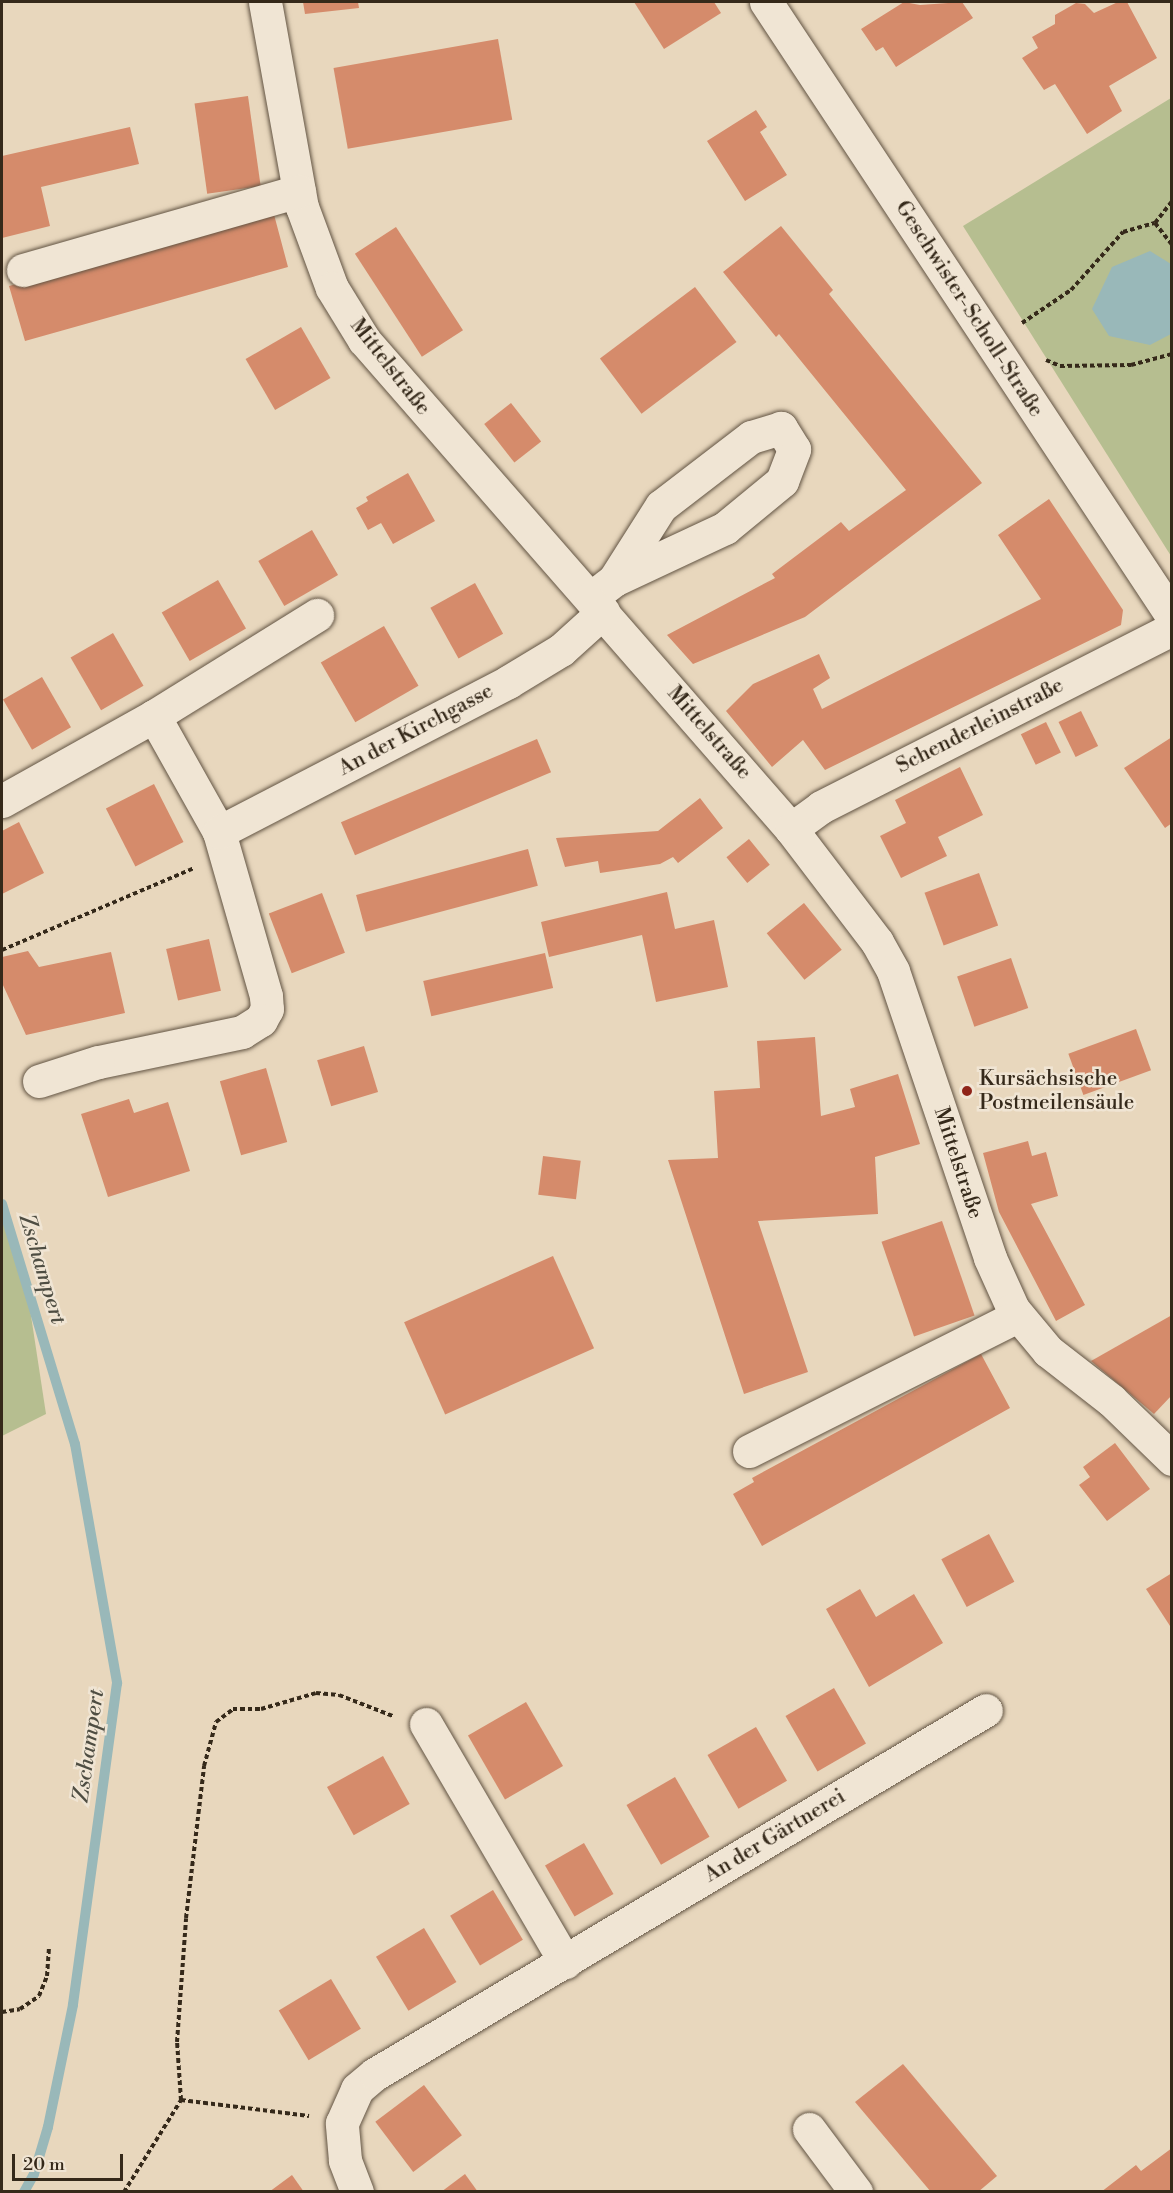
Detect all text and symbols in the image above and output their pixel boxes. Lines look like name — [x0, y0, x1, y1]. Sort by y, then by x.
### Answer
street label: Geschwister-Scholl-Straße — [890, 196, 1048, 422]
street label: Mittelstraße — [344, 314, 436, 420]
street label: Schenderleinstraße — [892, 673, 1068, 779]
street label: An der Kirchgasse — [334, 679, 498, 781]
street label: Mittelstraße — [662, 681, 756, 785]
place label: Kursächsische Postmeilensäule — [979, 1066, 1134, 1116]
marker: Kursächsische Postmeilensäule — [960, 1084, 974, 1098]
street label: Mittelstraße — [928, 1104, 988, 1222]
water label: Zschampert — [13, 1210, 71, 1328]
water label: Zschampert — [68, 1688, 110, 1804]
street label: An der Gärtnerei — [700, 1784, 850, 1888]
scale bar — [15, 2142, 126, 2180]
text: 20 m — [23, 2153, 65, 2176]

